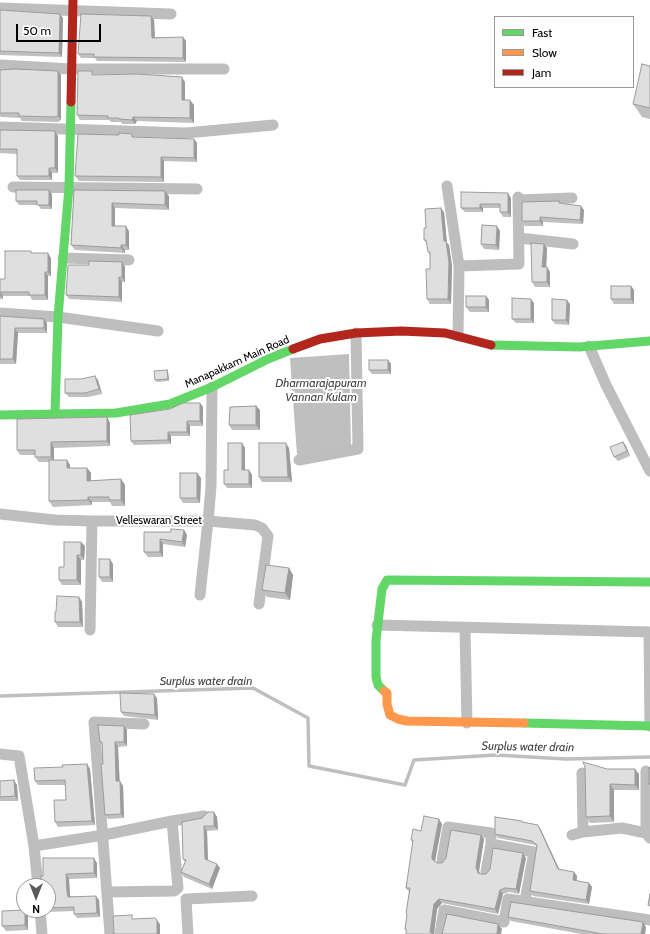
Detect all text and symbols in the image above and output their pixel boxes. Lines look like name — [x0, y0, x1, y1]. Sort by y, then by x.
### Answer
scale bar — [18, 16, 103, 42]
legend — [494, 16, 634, 88]
text: 50 m — [23, 23, 51, 38]
text: Fast — [532, 25, 552, 40]
text: Slow — [532, 45, 557, 60]
text: Jam — [532, 65, 551, 80]
street label: Manapakkam Main Road — [183, 333, 291, 391]
water label: Dharmarajapuram Vannan Kulam — [275, 376, 367, 404]
street label: Velleswaran Street — [116, 514, 202, 528]
water label: Surplus water drain — [160, 674, 252, 688]
water label: Surplus water drain — [482, 739, 574, 755]
north arrow — [16, 878, 56, 918]
text: N — [32, 902, 40, 916]

